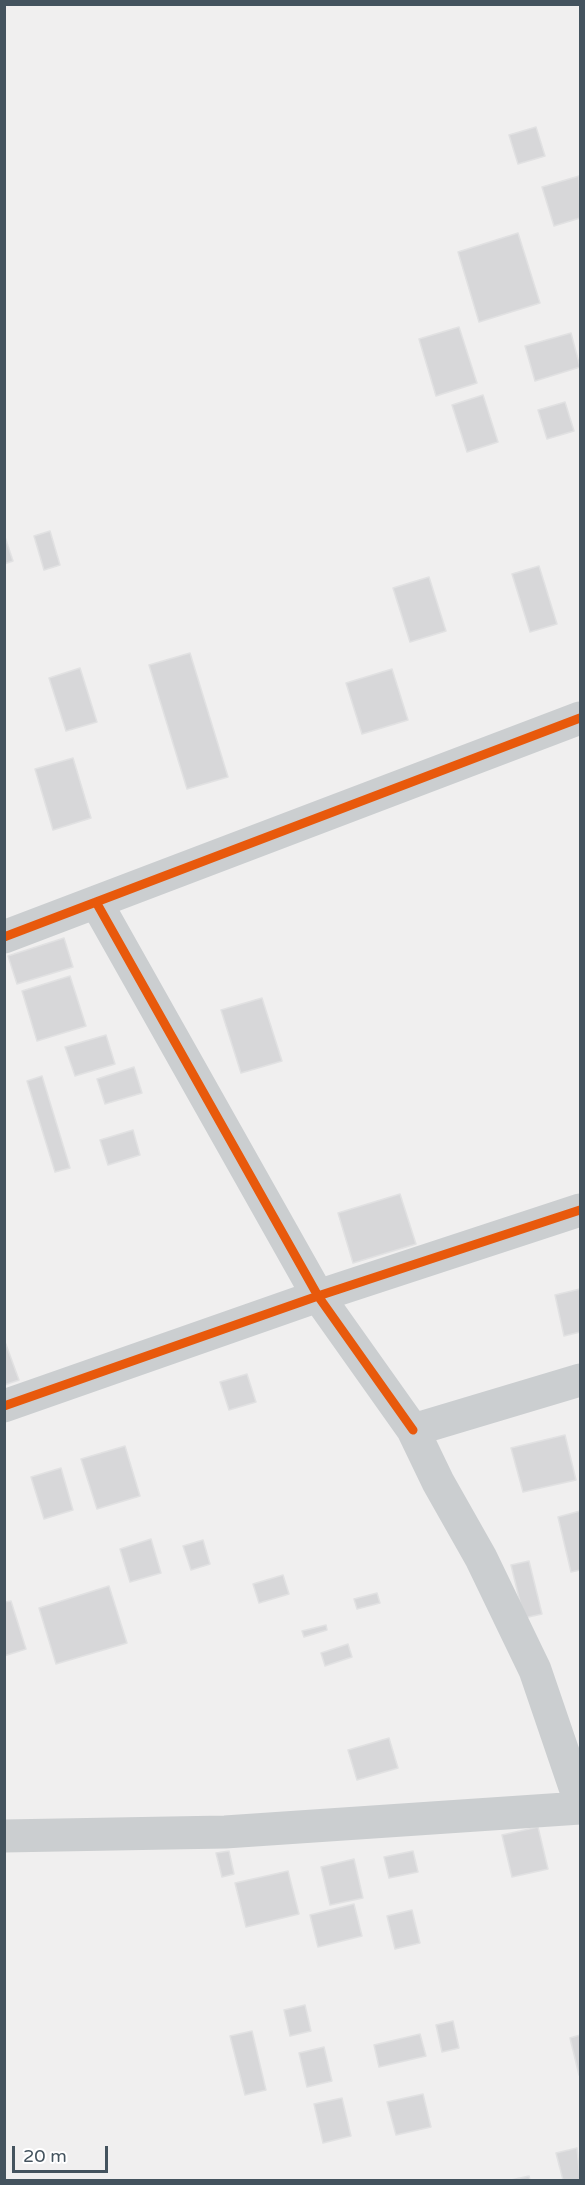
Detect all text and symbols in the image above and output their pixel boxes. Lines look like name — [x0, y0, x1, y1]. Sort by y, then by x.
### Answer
scale bar — [15, 2134, 111, 2172]
text: 20 m — [23, 2145, 67, 2167]

